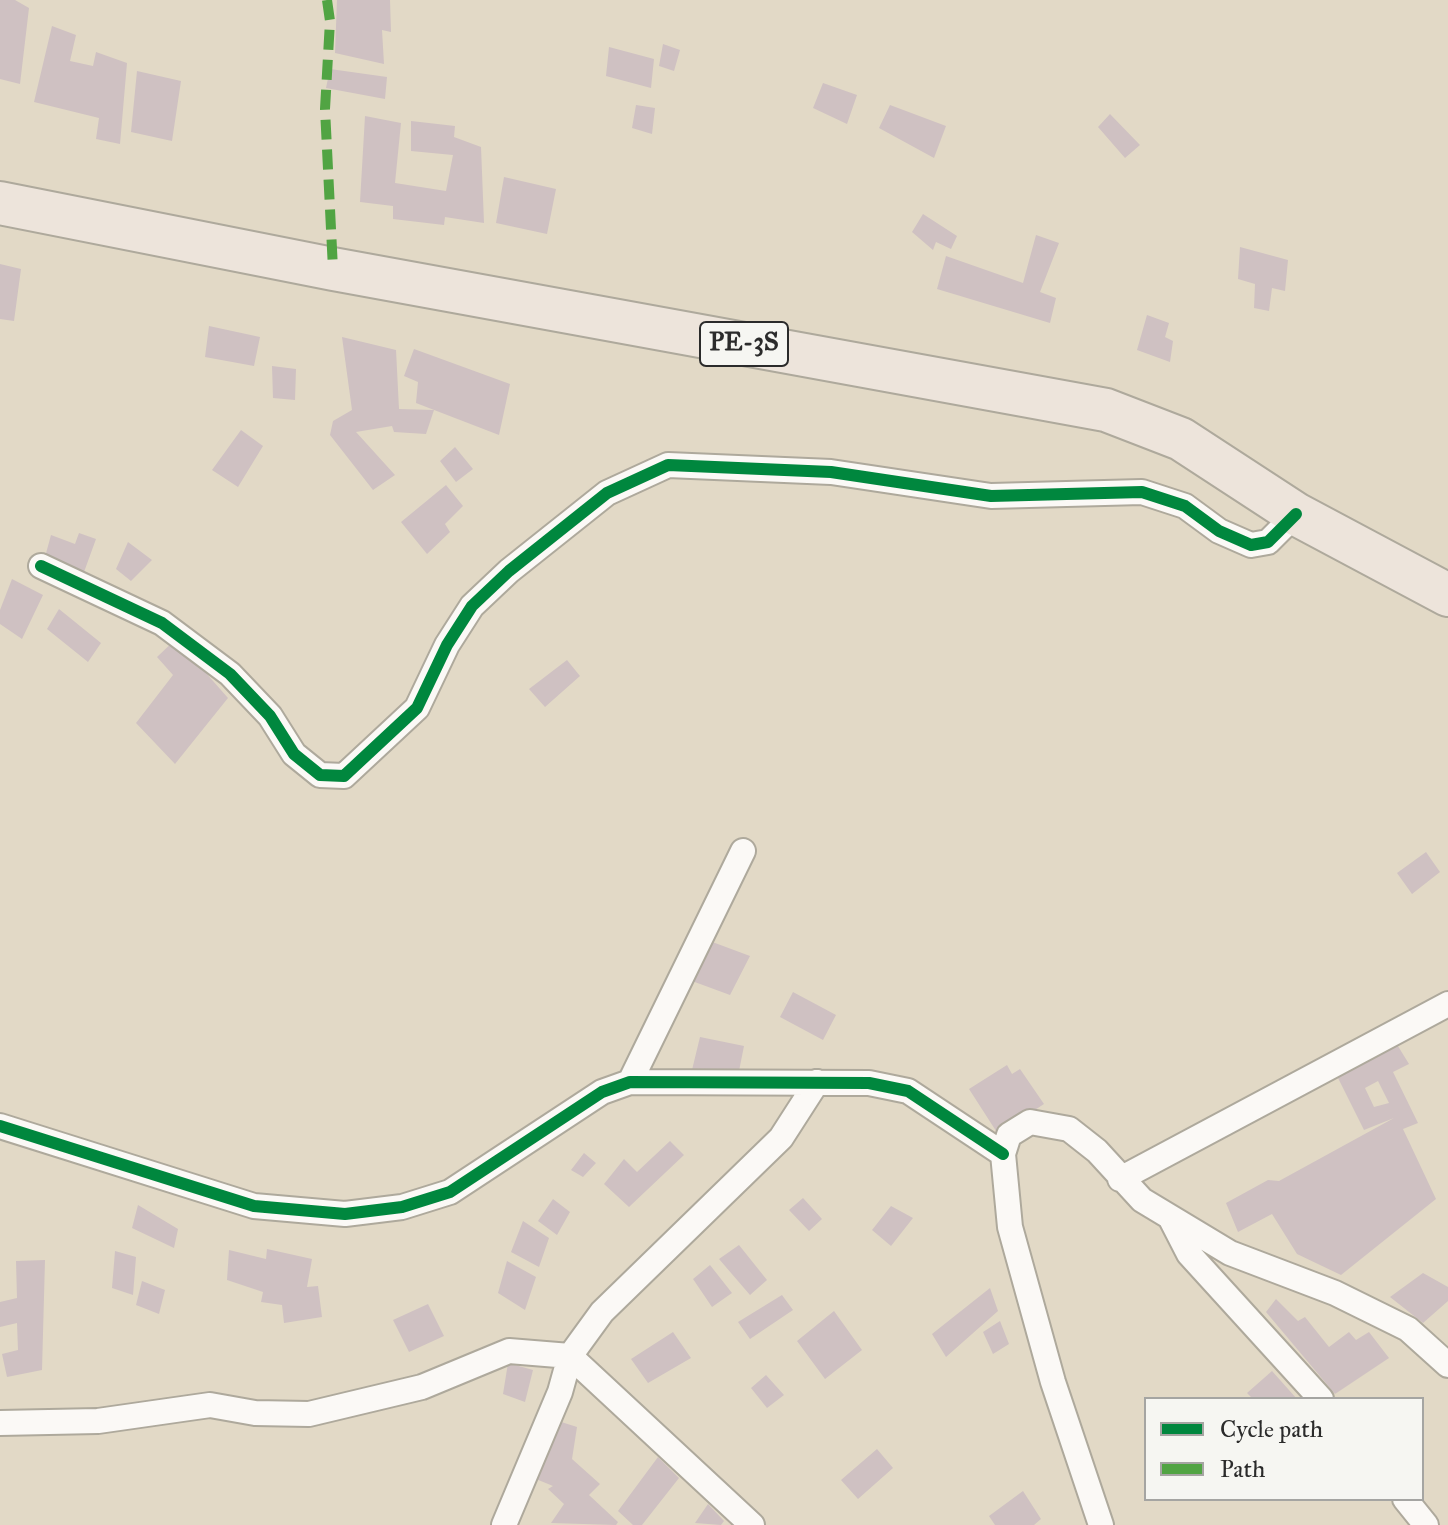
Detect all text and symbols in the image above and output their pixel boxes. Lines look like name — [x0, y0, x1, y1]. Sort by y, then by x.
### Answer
road number: PE-3S — [700, 322, 788, 366]
legend — [1144, 1397, 1424, 1501]
text: Cycle path — [1220, 1414, 1323, 1444]
text: Path — [1220, 1454, 1265, 1484]

